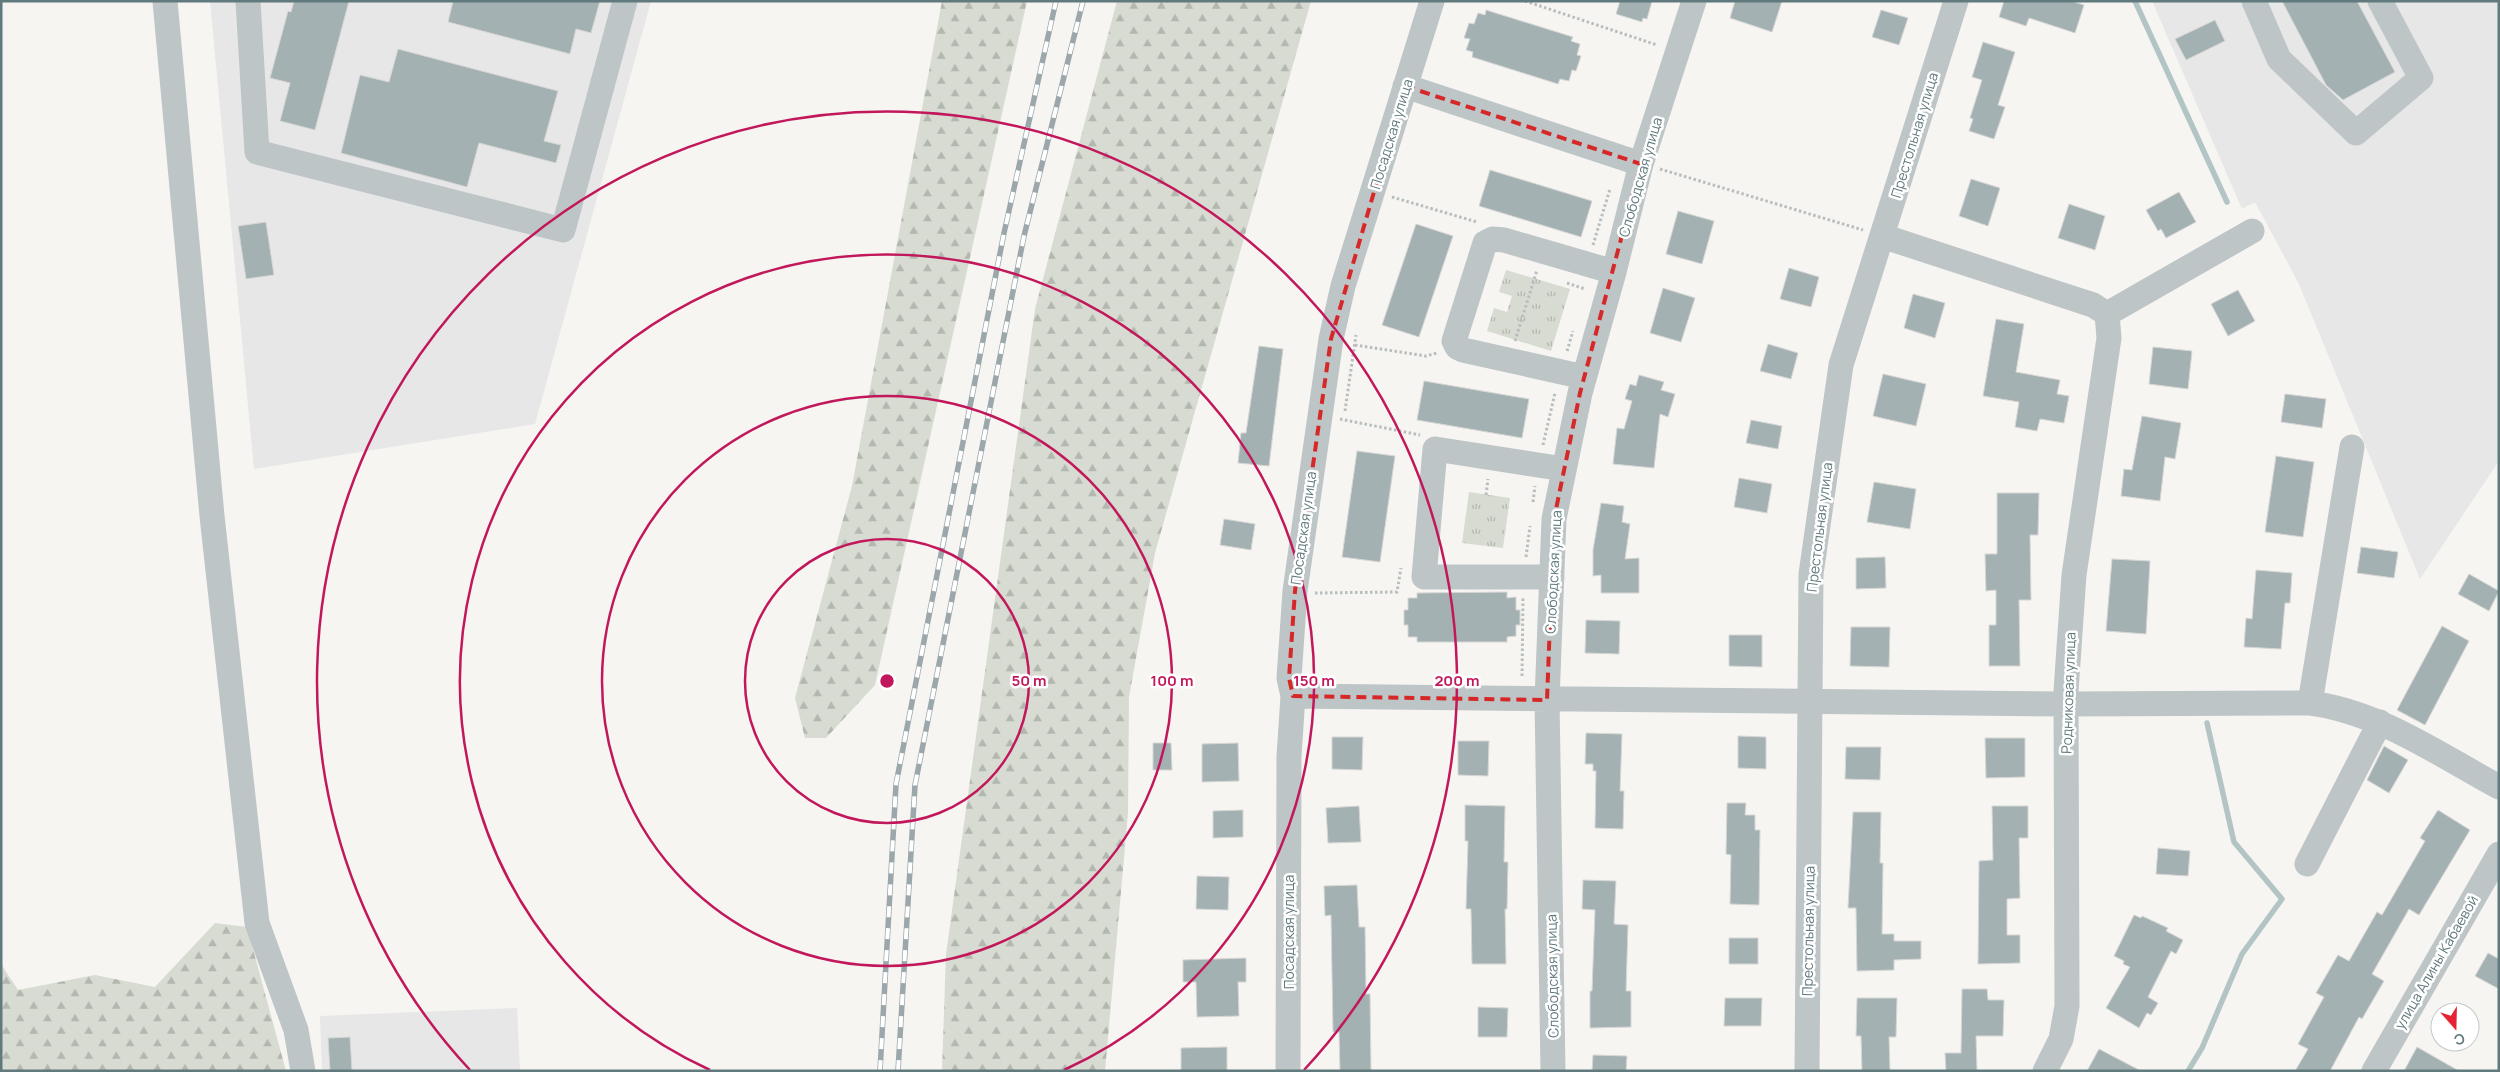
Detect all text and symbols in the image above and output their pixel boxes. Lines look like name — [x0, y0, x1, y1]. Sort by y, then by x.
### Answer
street label: Престольная улица — [1886, 70, 1942, 200]
street label: Посадская улица — [1365, 77, 1417, 191]
street label: Слободская улица — [1614, 115, 1666, 239]
street label: Престольная улица — [1802, 461, 1836, 593]
street label: Посадская улица — [1286, 470, 1320, 586]
street label: Слободская улица — [1540, 510, 1566, 634]
street label: Родниковая улица — [2056, 632, 2080, 754]
text: 50 m — [1011, 670, 1047, 691]
text: 100 m — [1151, 670, 1193, 691]
text: 150 m — [1293, 670, 1335, 691]
text: 200 m — [1434, 670, 1480, 691]
centre of rings — [878, 672, 896, 690]
street label: Престольная улица — [1797, 866, 1819, 996]
street label: Посадская улица — [1279, 875, 1298, 989]
street label: улица Алины Кабаевой — [2390, 892, 2482, 1032]
street label: Слободская улица — [1541, 914, 1563, 1038]
north arrow — [2430, 1002, 2480, 1052]
text: С — [2452, 1029, 2468, 1050]

